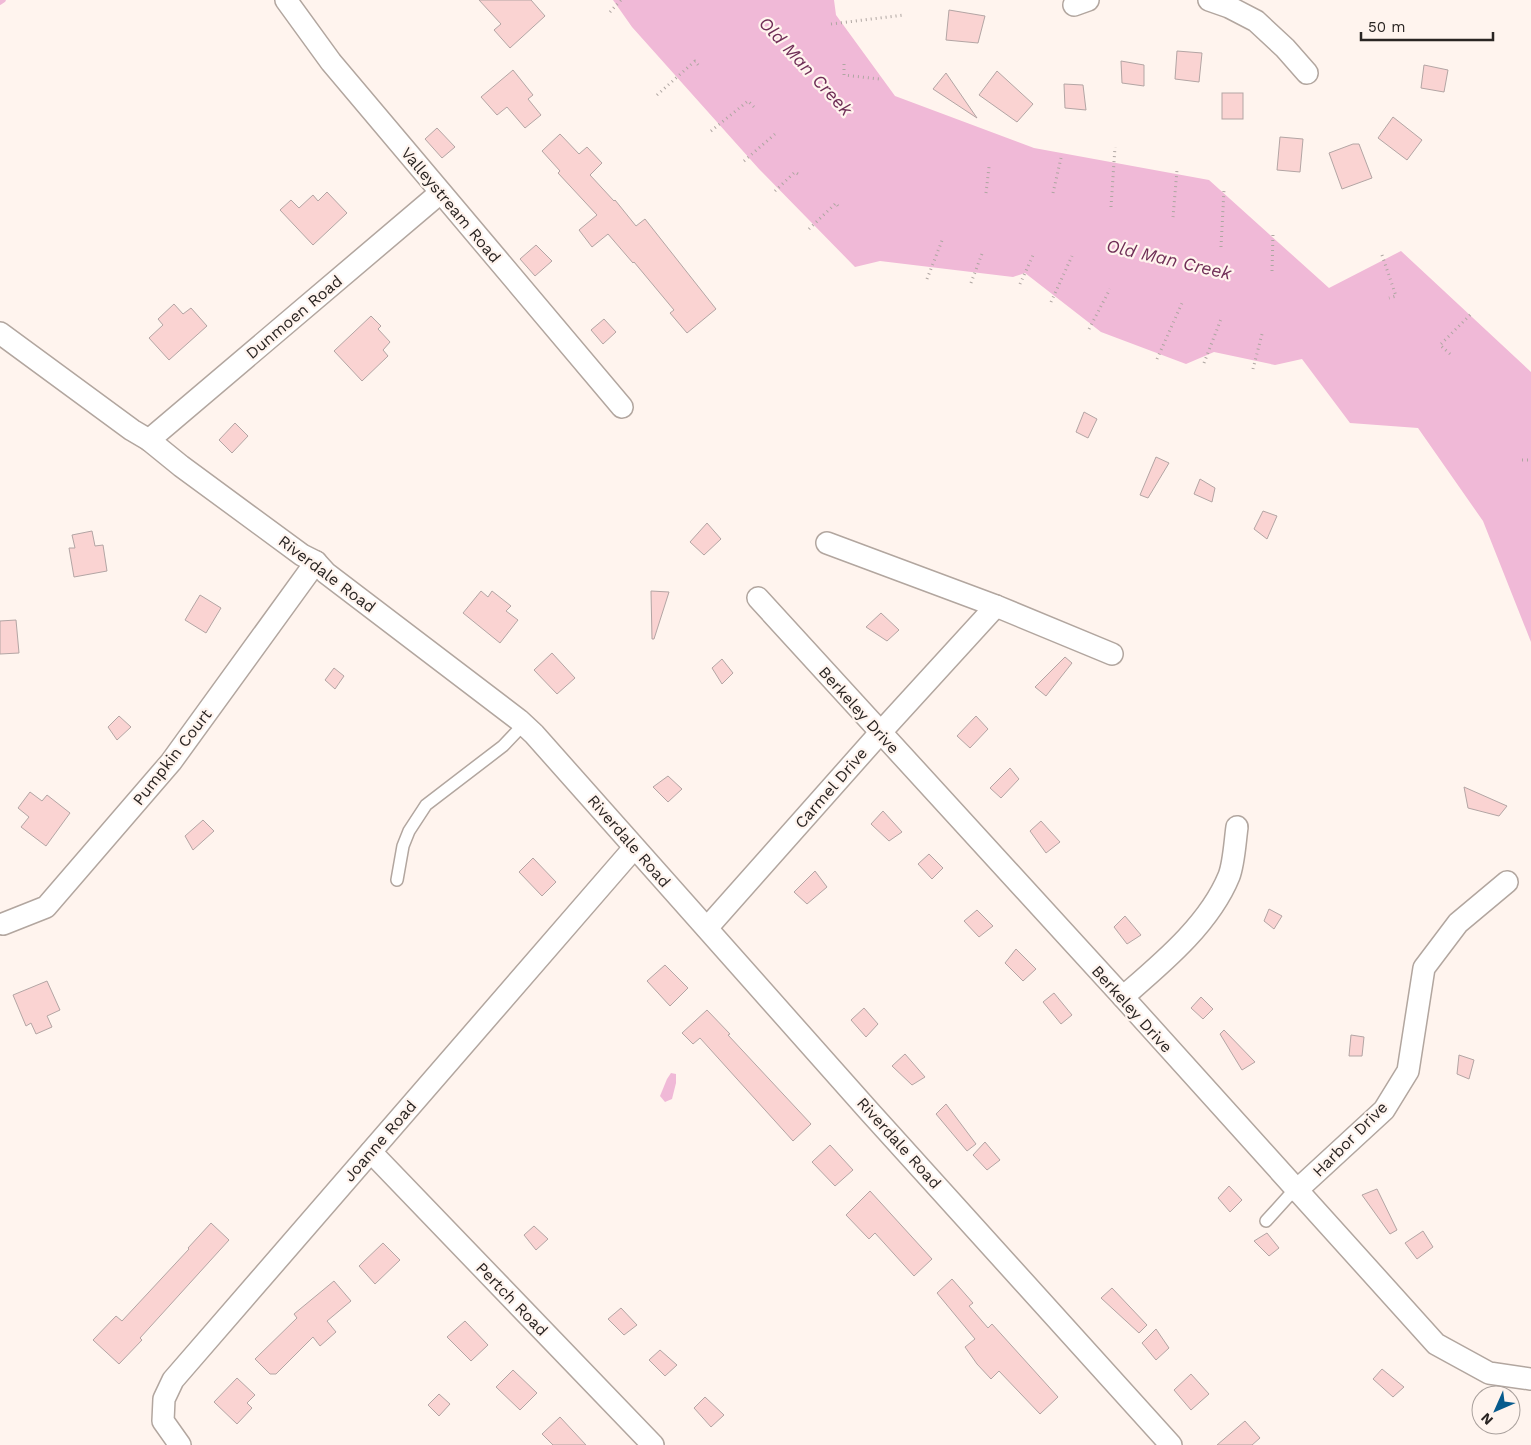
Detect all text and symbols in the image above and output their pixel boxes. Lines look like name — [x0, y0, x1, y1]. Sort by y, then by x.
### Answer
scale bar — [1361, 10, 1494, 42]
water label: Old Man Creek — [755, 12, 858, 121]
text: 50 m — [1368, 18, 1405, 36]
street label: Valleystream Road — [397, 144, 505, 266]
water label: Old Man Creek — [1104, 234, 1235, 284]
street label: Dunmoen Road — [242, 271, 346, 363]
street label: Riverdale Road — [275, 531, 379, 617]
street label: Berkeley Drive — [815, 662, 903, 758]
street label: Pumpkin Court — [129, 705, 216, 809]
street label: Carmel Drive — [791, 744, 871, 832]
street label: Riverdale Road — [584, 791, 674, 891]
street label: Berkeley Drive — [1088, 961, 1176, 1057]
street label: Riverdale Road — [853, 1093, 945, 1193]
street label: Joanne Road — [340, 1097, 420, 1185]
street label: Harbor Drive — [1309, 1098, 1391, 1180]
street label: Pertch Road — [472, 1258, 552, 1340]
north arrow — [1471, 1385, 1521, 1435]
text: N — [1477, 1410, 1496, 1429]

